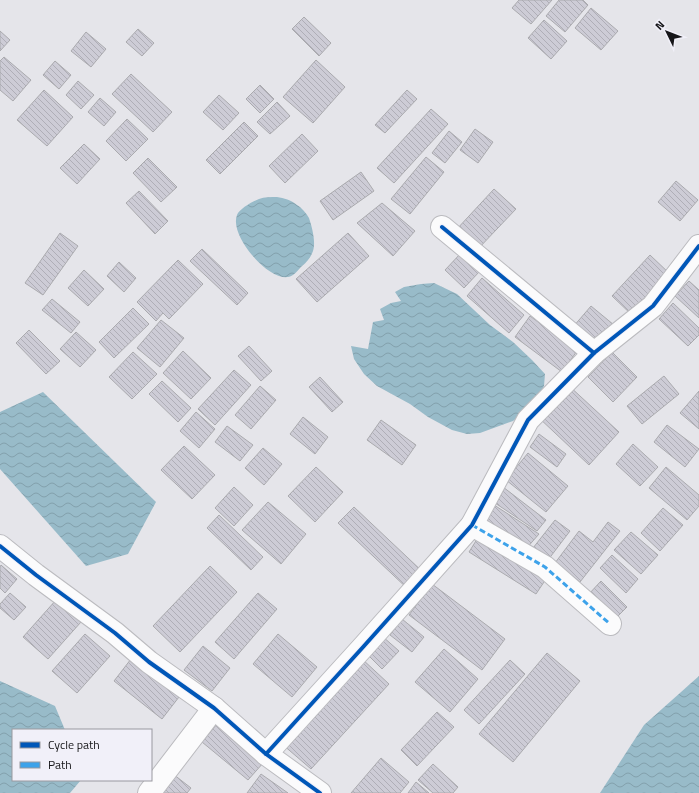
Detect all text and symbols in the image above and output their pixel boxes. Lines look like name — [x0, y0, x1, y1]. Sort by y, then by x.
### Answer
north arrow — [647, 12, 687, 52]
text: N — [651, 17, 668, 33]
legend — [12, 729, 152, 781]
text: Cycle path — [48, 735, 100, 754]
text: Path — [48, 755, 72, 774]

